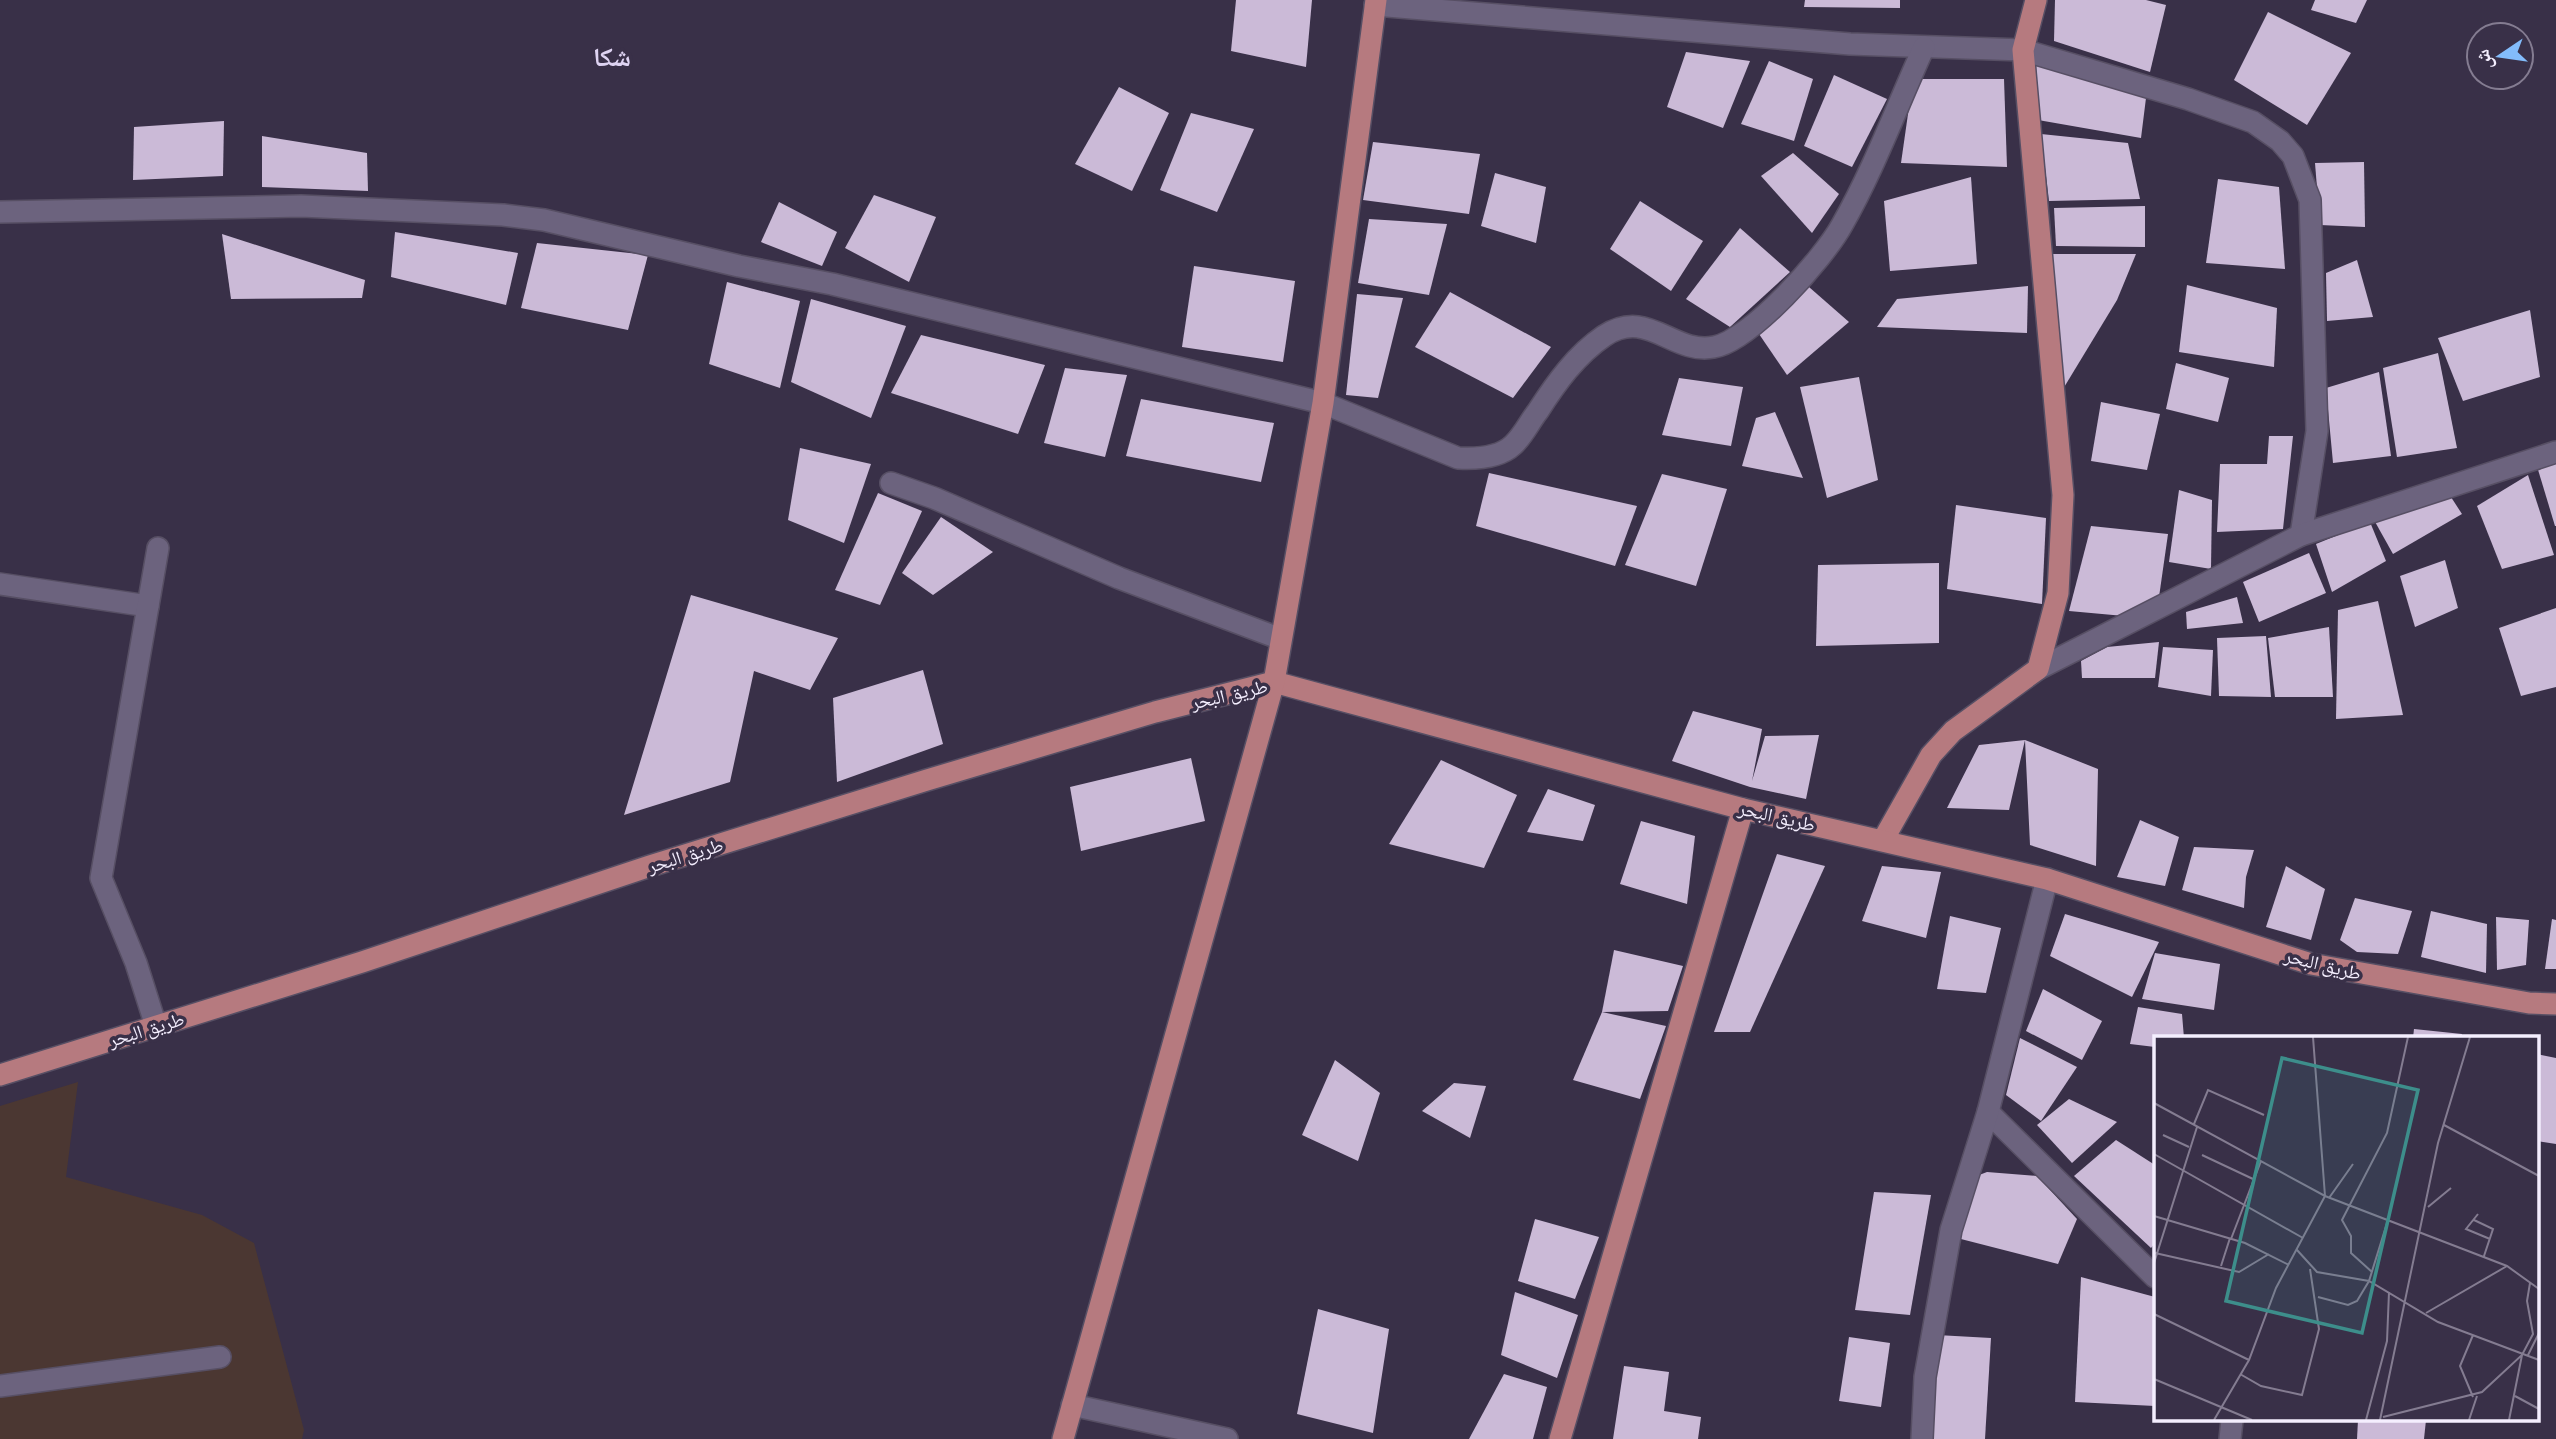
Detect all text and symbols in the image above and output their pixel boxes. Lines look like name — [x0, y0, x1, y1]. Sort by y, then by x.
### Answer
north arrow — [2465, 21, 2535, 91]
district label: شكا — [593, 40, 631, 72]
text: ش — [2469, 47, 2497, 72]
street label: طريق البحر — [1187, 674, 1270, 715]
street label: طريق البحر — [1735, 795, 1818, 836]
street label: طريق البحر — [643, 832, 726, 878]
street label: طريق البحر — [2281, 943, 2364, 985]
street label: طريق البحر — [104, 1006, 187, 1052]
inset map — [2154, 1036, 2538, 1422]

